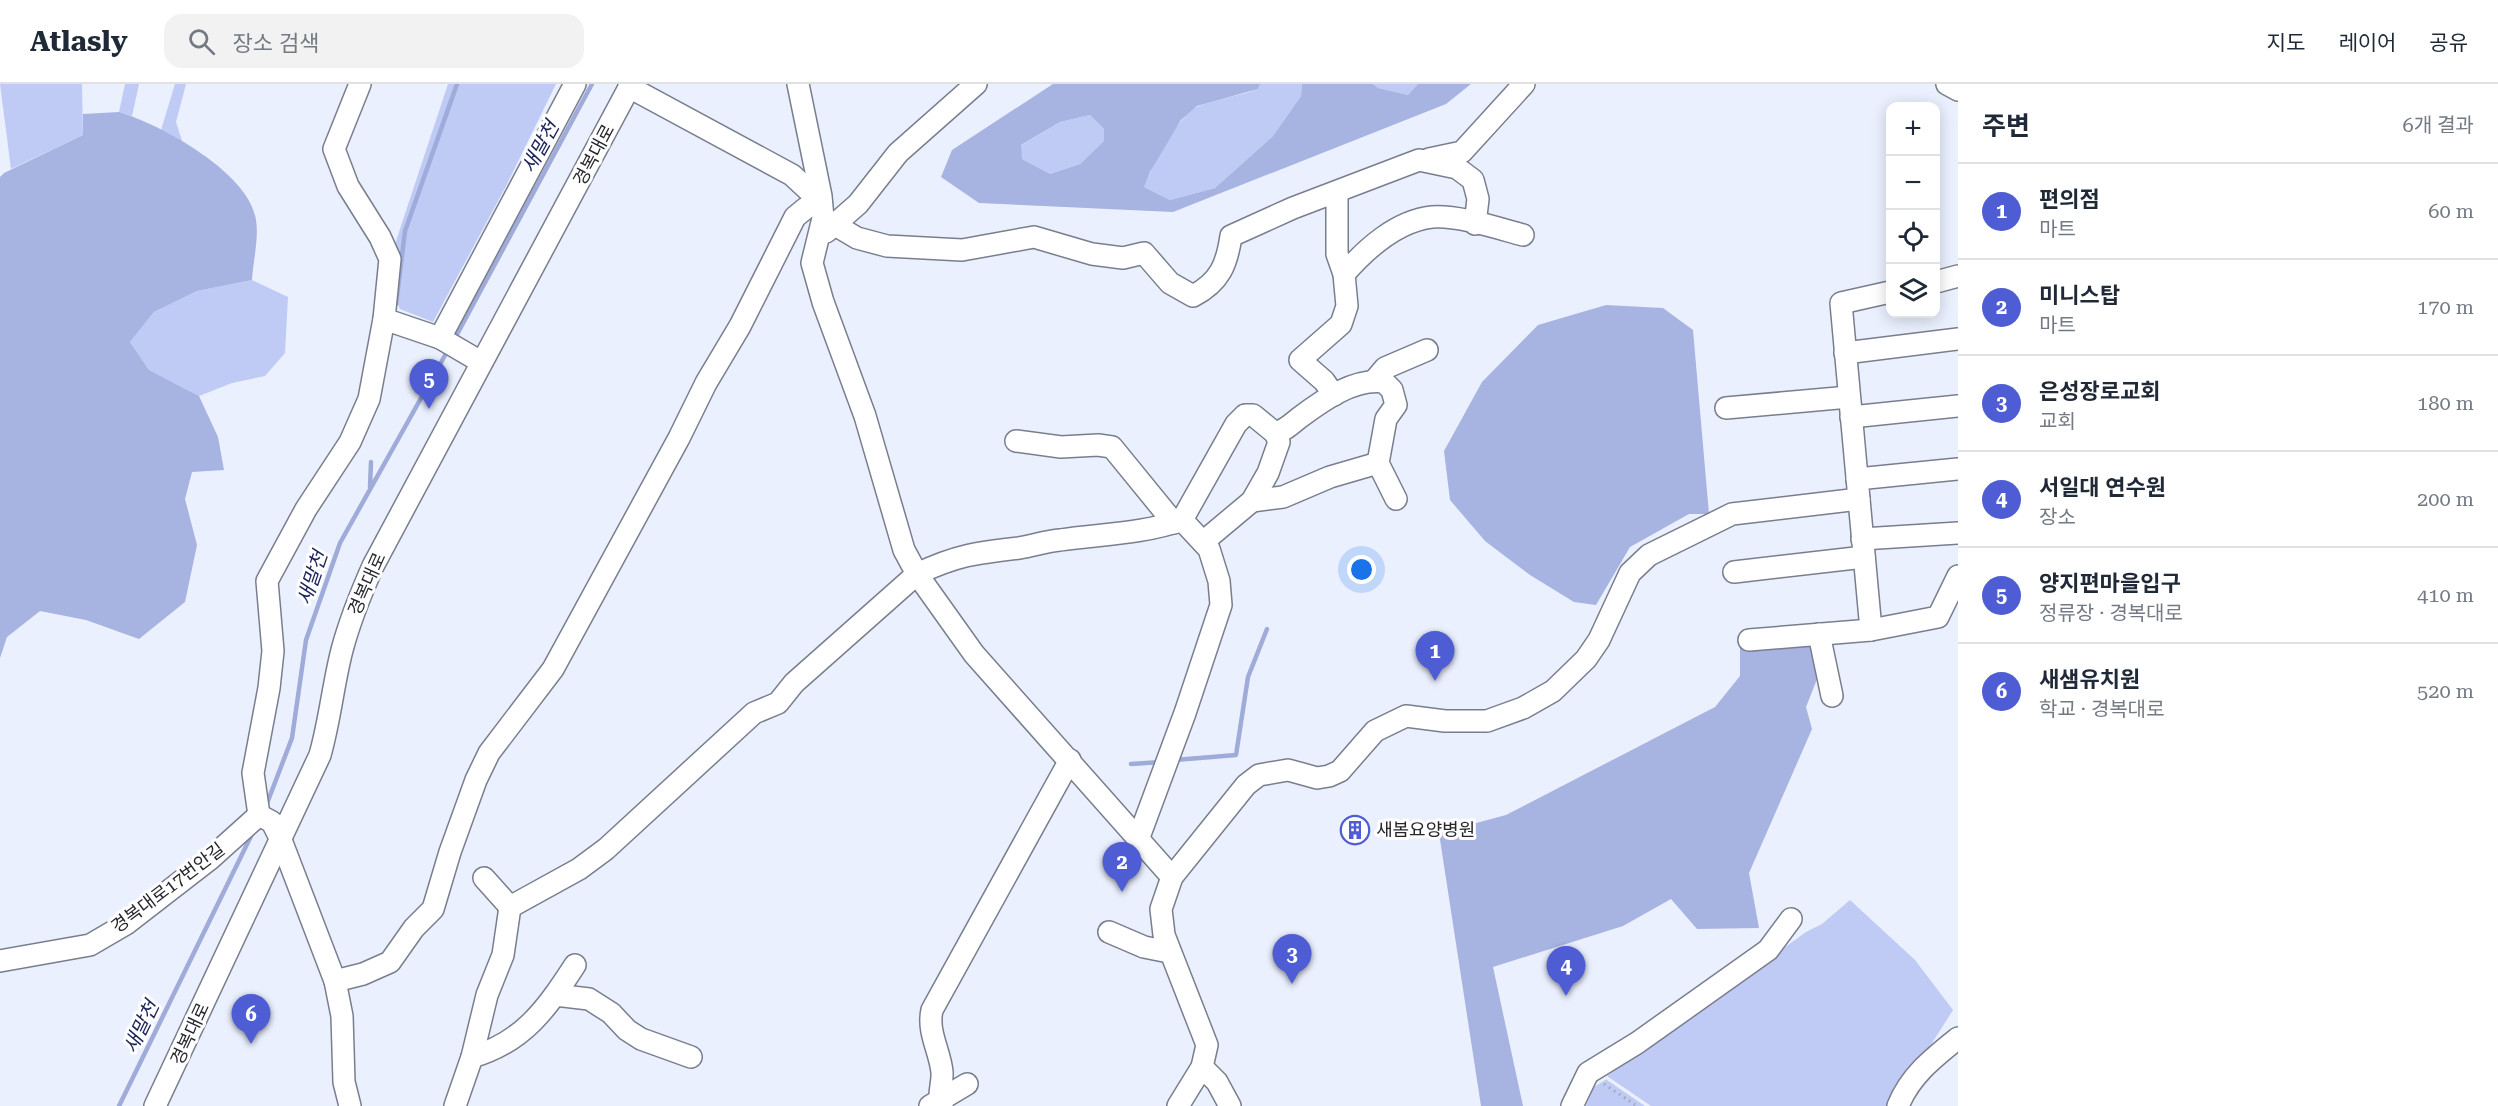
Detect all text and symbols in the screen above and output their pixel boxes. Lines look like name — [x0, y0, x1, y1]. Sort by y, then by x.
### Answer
search box — [164, 14, 584, 68]
text: Atlasly — [30, 25, 128, 58]
icon: search — [185, 25, 218, 58]
text: 장소 검색 — [233, 31, 319, 56]
text: 지도 — [2267, 31, 2305, 55]
text: 레이어 — [2338, 31, 2396, 55]
text: 공유 — [2429, 31, 2468, 55]
map controls — [1886, 102, 1940, 318]
button: + — [1886, 102, 1940, 156]
text: 주변 — [1982, 111, 2030, 141]
text: 6개 결과 — [2403, 113, 2474, 137]
water label: 새말천 — [516, 115, 565, 177]
street label: 경복대로 — [569, 121, 618, 189]
button: − — [1886, 156, 1940, 210]
text: 편의점 — [2039, 187, 2100, 212]
text: 1 — [1996, 199, 2007, 223]
text: 60 m — [2428, 199, 2474, 223]
button: locate — [1886, 210, 1940, 264]
text: 마트 — [2039, 217, 2076, 241]
button: layers — [1886, 264, 1940, 318]
text: 미니스탑 — [2039, 283, 2120, 308]
text: 2 — [1996, 295, 2007, 319]
text: 170 m — [2417, 295, 2474, 319]
text: 마트 — [2039, 313, 2076, 337]
pin: 5 — [410, 360, 448, 409]
text: 은성장로교회 — [2039, 379, 2160, 404]
text: 3 — [1996, 391, 2007, 415]
text: 180 m — [2417, 391, 2474, 415]
text: 교회 — [2039, 409, 2076, 433]
text: 서일대 연수원 — [2039, 475, 2166, 500]
text: 4 — [1996, 487, 2007, 511]
text: 200 m — [2417, 487, 2474, 511]
text: 장소 — [2039, 505, 2076, 529]
water label: 새말천 — [292, 546, 333, 608]
street label: 경복대로 — [343, 549, 390, 618]
your location — [1347, 555, 1376, 584]
text: 양지편마을입구 — [2039, 571, 2181, 596]
text: 5 — [1996, 583, 2007, 607]
text: 410 m — [2417, 583, 2474, 607]
text: 정류장 · 경복대로 — [2039, 601, 2183, 625]
pin: 1 — [1416, 632, 1454, 681]
text: 새샘유치원 — [2039, 667, 2140, 692]
text: 6 — [1996, 679, 2007, 703]
text: 520 m — [2417, 679, 2474, 703]
text: 학교 · 경복대로 — [2039, 697, 2165, 721]
building icon: 새봄요양병원 — [1339, 814, 1371, 846]
place label: 새봄요양병원 — [1376, 819, 1475, 840]
street label: 경복대로17번안길 — [107, 838, 228, 937]
pin: 2 — [1102, 842, 1142, 892]
pin: 3 — [1272, 934, 1312, 984]
pin: 4 — [1546, 946, 1586, 996]
pin: 6 — [232, 994, 270, 1044]
water label: 새말천 — [118, 995, 165, 1057]
street label: 경복대로 — [166, 999, 213, 1068]

